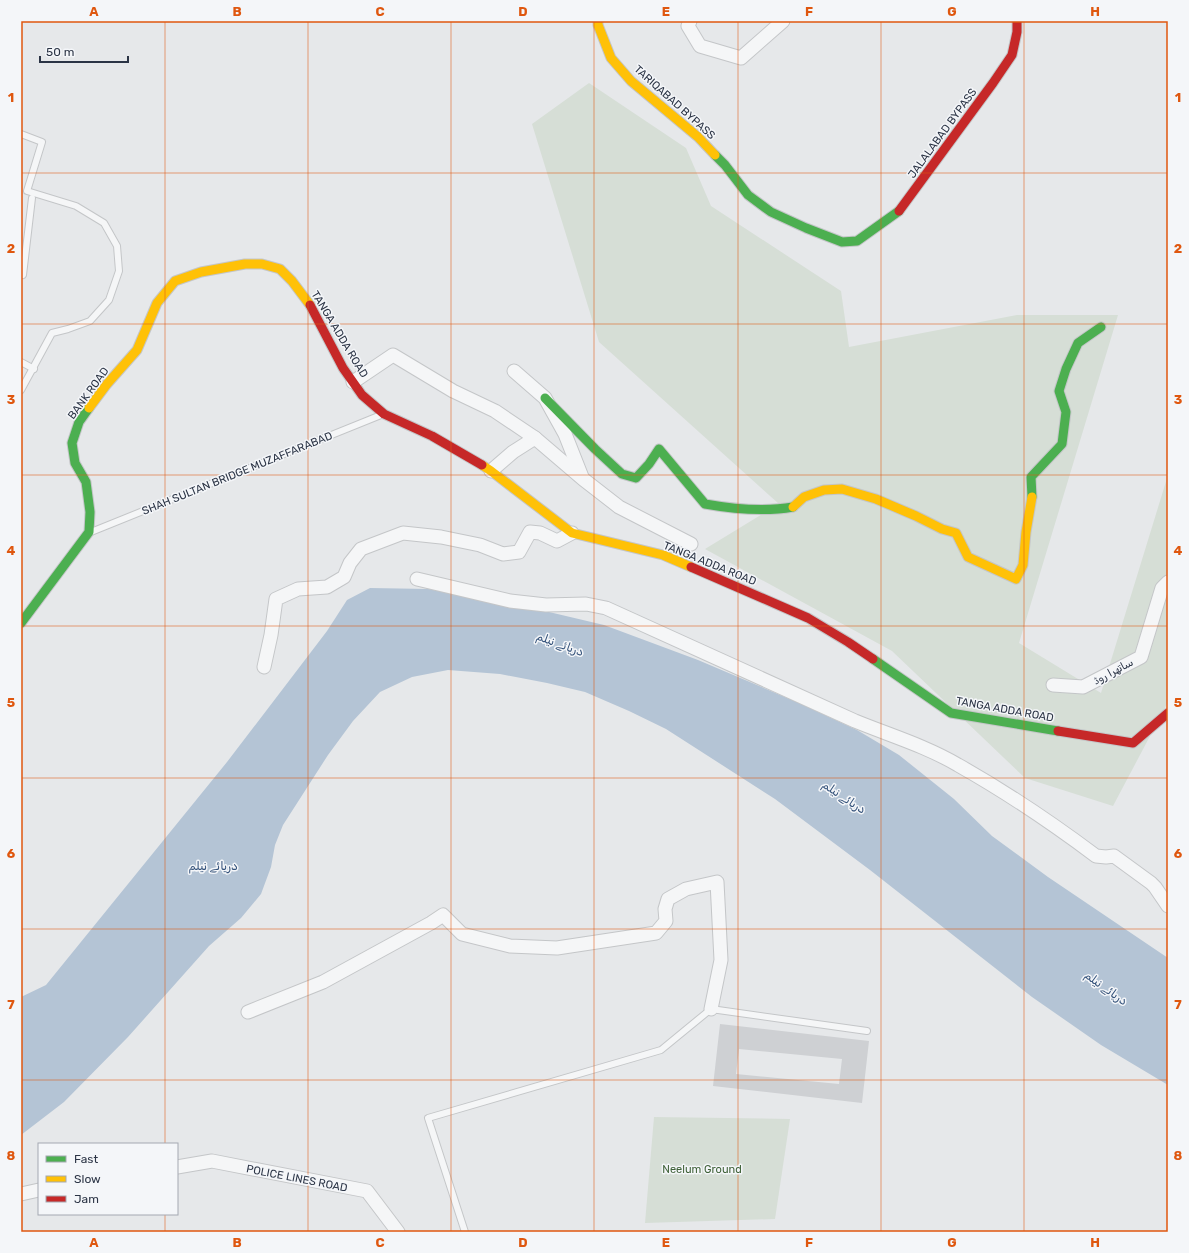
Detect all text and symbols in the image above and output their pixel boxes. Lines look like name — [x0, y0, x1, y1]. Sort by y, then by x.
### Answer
text: A — [89, 4, 99, 19]
text: B — [232, 4, 242, 19]
text: C — [375, 4, 385, 19]
text: D — [518, 4, 528, 19]
text: E — [662, 4, 670, 19]
text: F — [805, 4, 813, 19]
text: G — [947, 4, 957, 19]
text: H — [1090, 4, 1100, 19]
scale bar — [40, 38, 128, 64]
text: 50 m — [46, 45, 74, 59]
street label: TARIQABAD BYPASS — [631, 63, 718, 142]
street label: JALALABAD BYPASS — [905, 86, 979, 181]
text: 1 — [8, 90, 14, 105]
text: 1 — [1175, 90, 1181, 105]
text: 2 — [7, 241, 15, 256]
text: 2 — [1174, 241, 1182, 256]
street label: TANGA ADDA ROAD — [309, 288, 371, 380]
street label: BANK ROAD — [65, 365, 112, 422]
text: 3 — [7, 392, 16, 407]
text: 3 — [1174, 392, 1183, 407]
street label: SHAH SULTAN BRIDGE MUZAFFARABAD — [140, 429, 334, 518]
street label: TANGA ADDA ROAD — [661, 539, 758, 588]
text: 4 — [7, 543, 16, 558]
text: 4 — [1174, 543, 1183, 558]
water label: دریائے نیلم — [534, 629, 586, 660]
street label: ساتھرا روڈ — [1091, 656, 1136, 688]
street label: TANGA ADDA ROAD — [955, 694, 1055, 724]
text: 5 — [7, 695, 15, 710]
text: 5 — [1174, 695, 1182, 710]
water label: دریائے نیلم — [819, 777, 869, 818]
text: 6 — [7, 846, 16, 861]
text: 6 — [1174, 846, 1183, 861]
water label: دریائے نیلم — [188, 859, 238, 874]
water label: دریائے نیلم — [1081, 968, 1130, 1009]
text: 7 — [7, 997, 15, 1012]
text: 7 — [1174, 997, 1182, 1012]
legend — [38, 1143, 178, 1215]
text: 8 — [7, 1148, 16, 1163]
text: 8 — [1174, 1148, 1183, 1163]
text: Fast — [74, 1152, 98, 1166]
street label: POLICE LINES ROAD — [245, 1162, 349, 1195]
park label: Neelum Ground — [662, 1163, 742, 1176]
text: Slow — [74, 1172, 101, 1186]
text: Jam — [74, 1192, 99, 1206]
text: A — [89, 1235, 99, 1250]
text: B — [232, 1235, 242, 1250]
text: C — [375, 1235, 385, 1250]
text: D — [518, 1235, 528, 1250]
text: E — [662, 1235, 670, 1250]
text: F — [805, 1235, 813, 1250]
text: G — [947, 1235, 957, 1250]
text: H — [1090, 1235, 1100, 1250]

